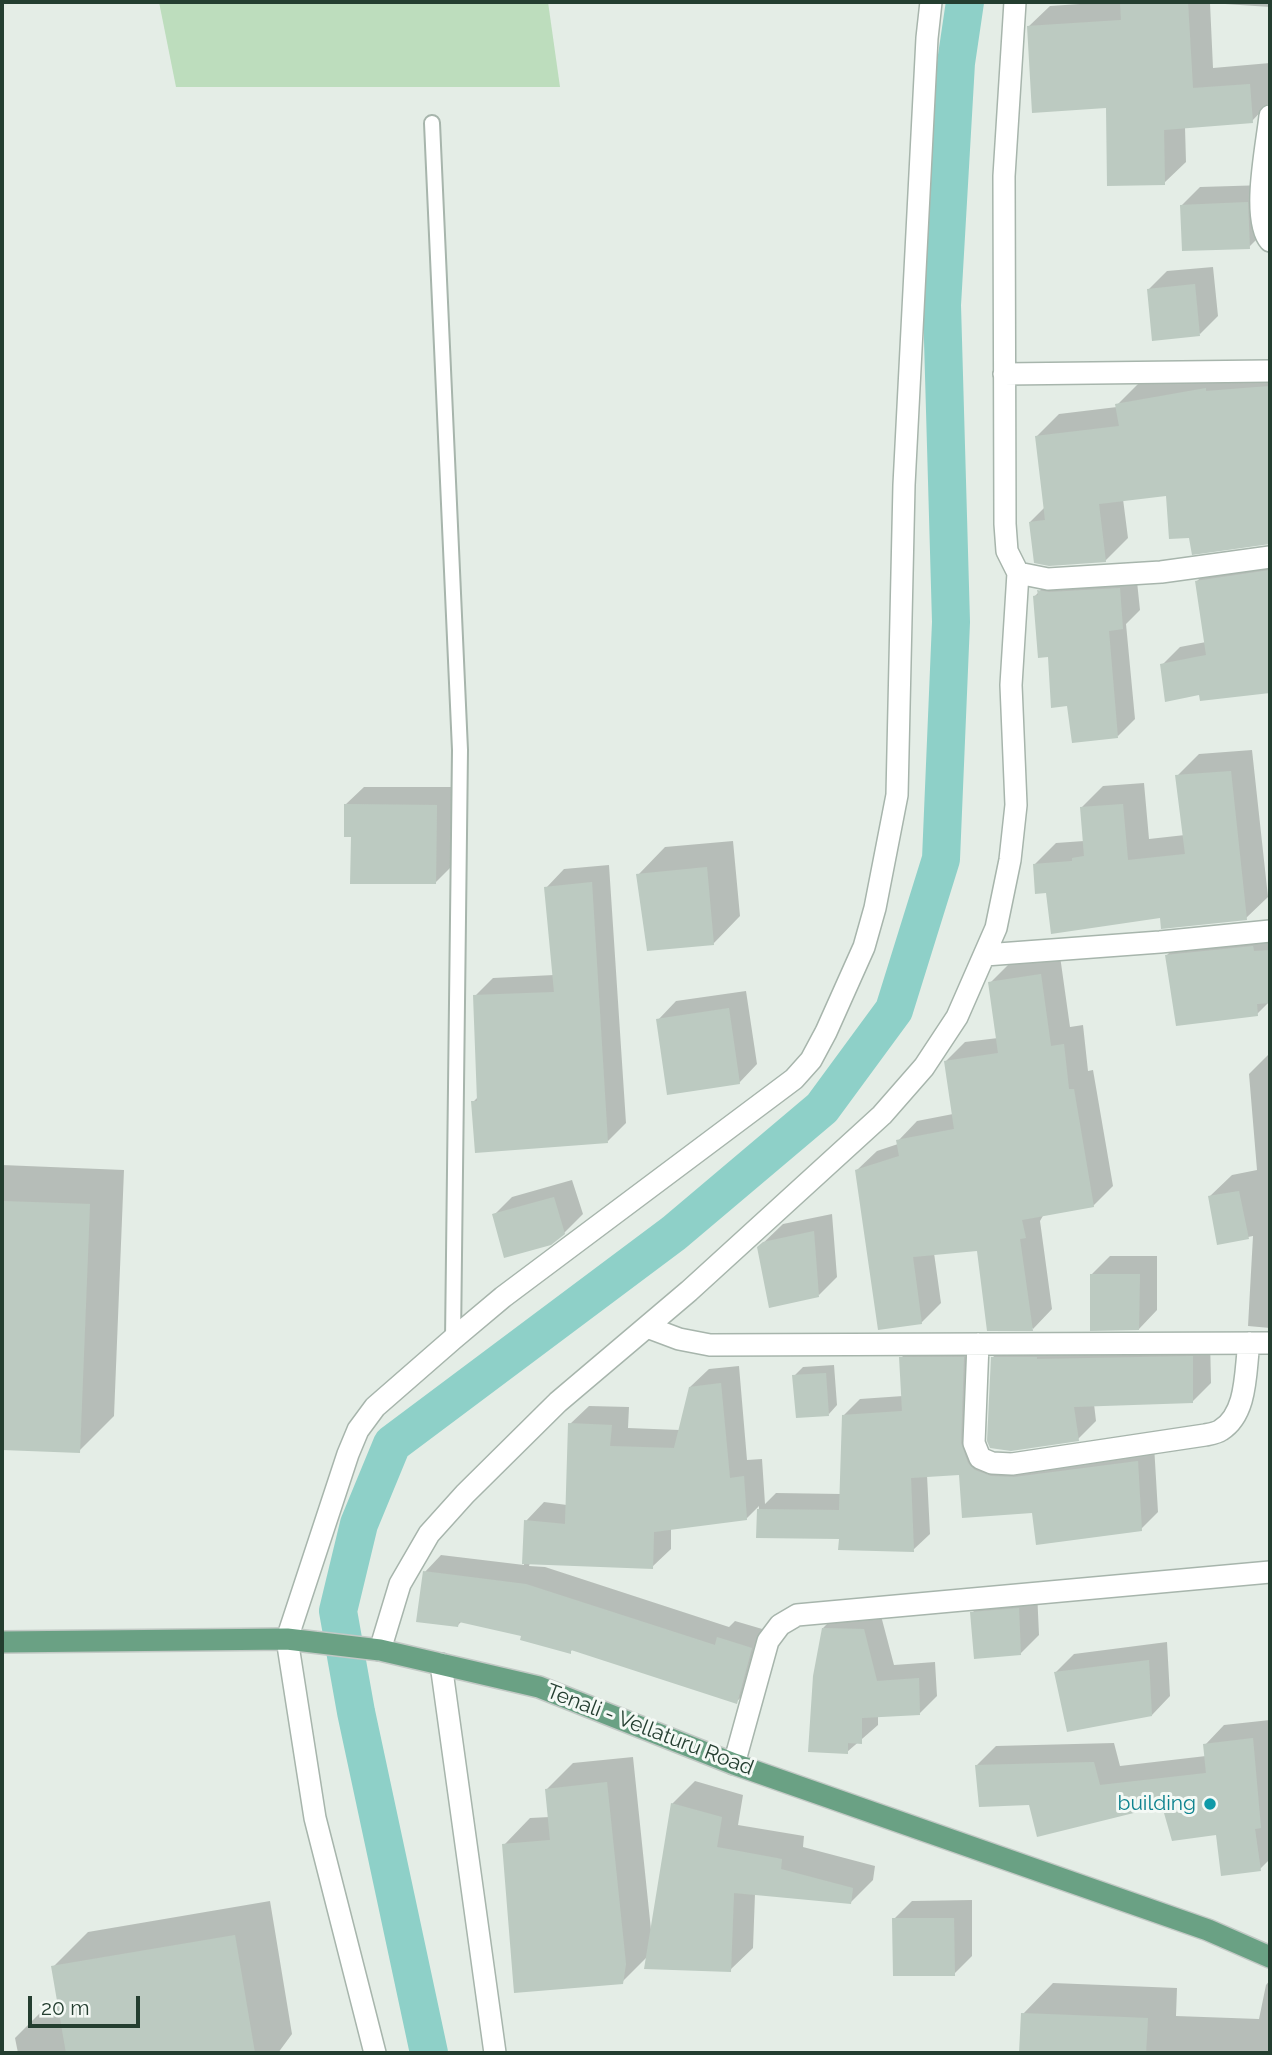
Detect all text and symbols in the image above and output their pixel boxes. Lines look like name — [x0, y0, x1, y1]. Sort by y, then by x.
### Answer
street label: Tenali - Vellaturu Road — [543, 1679, 757, 1781]
place label: building — [1117, 1791, 1196, 1817]
marker: building — [1202, 1796, 1218, 1812]
scale bar — [32, 1982, 144, 2026]
text: 20 m — [41, 1995, 89, 2020]

